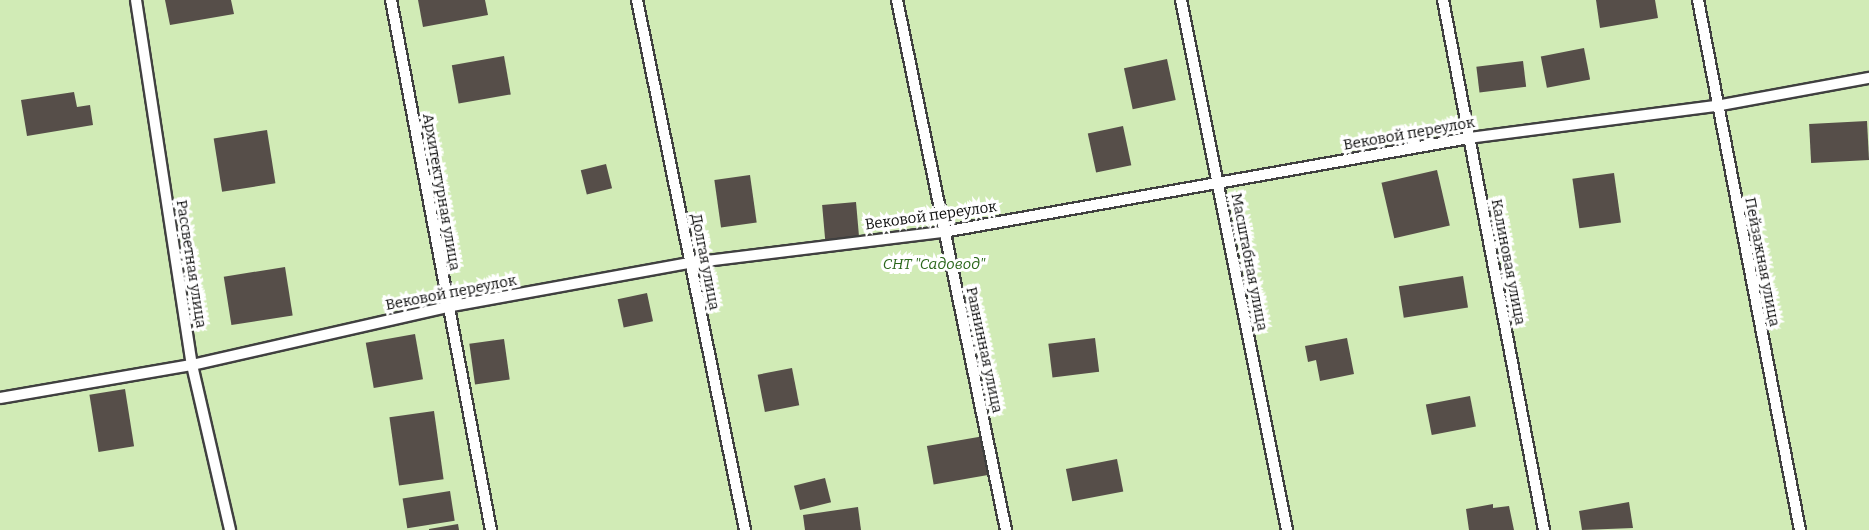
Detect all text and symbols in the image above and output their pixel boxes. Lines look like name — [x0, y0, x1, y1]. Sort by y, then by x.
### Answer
street label: Архитектурная улица — [418, 112, 464, 272]
street label: Вековой переулок — [1342, 114, 1476, 154]
street label: Масштабная улица — [1227, 192, 1271, 332]
street label: Пейзажная улица — [1741, 196, 1783, 328]
street label: Калиновая улица — [1487, 197, 1529, 327]
street label: Вековой переулок — [864, 198, 998, 234]
street label: Рассветная улица — [172, 199, 210, 329]
street label: Долгая улица — [687, 212, 723, 312]
park label: СНТ "Садовод" — [883, 256, 985, 274]
street label: Вековой переулок — [384, 271, 518, 315]
street label: Равнинная улица — [962, 285, 1006, 415]

